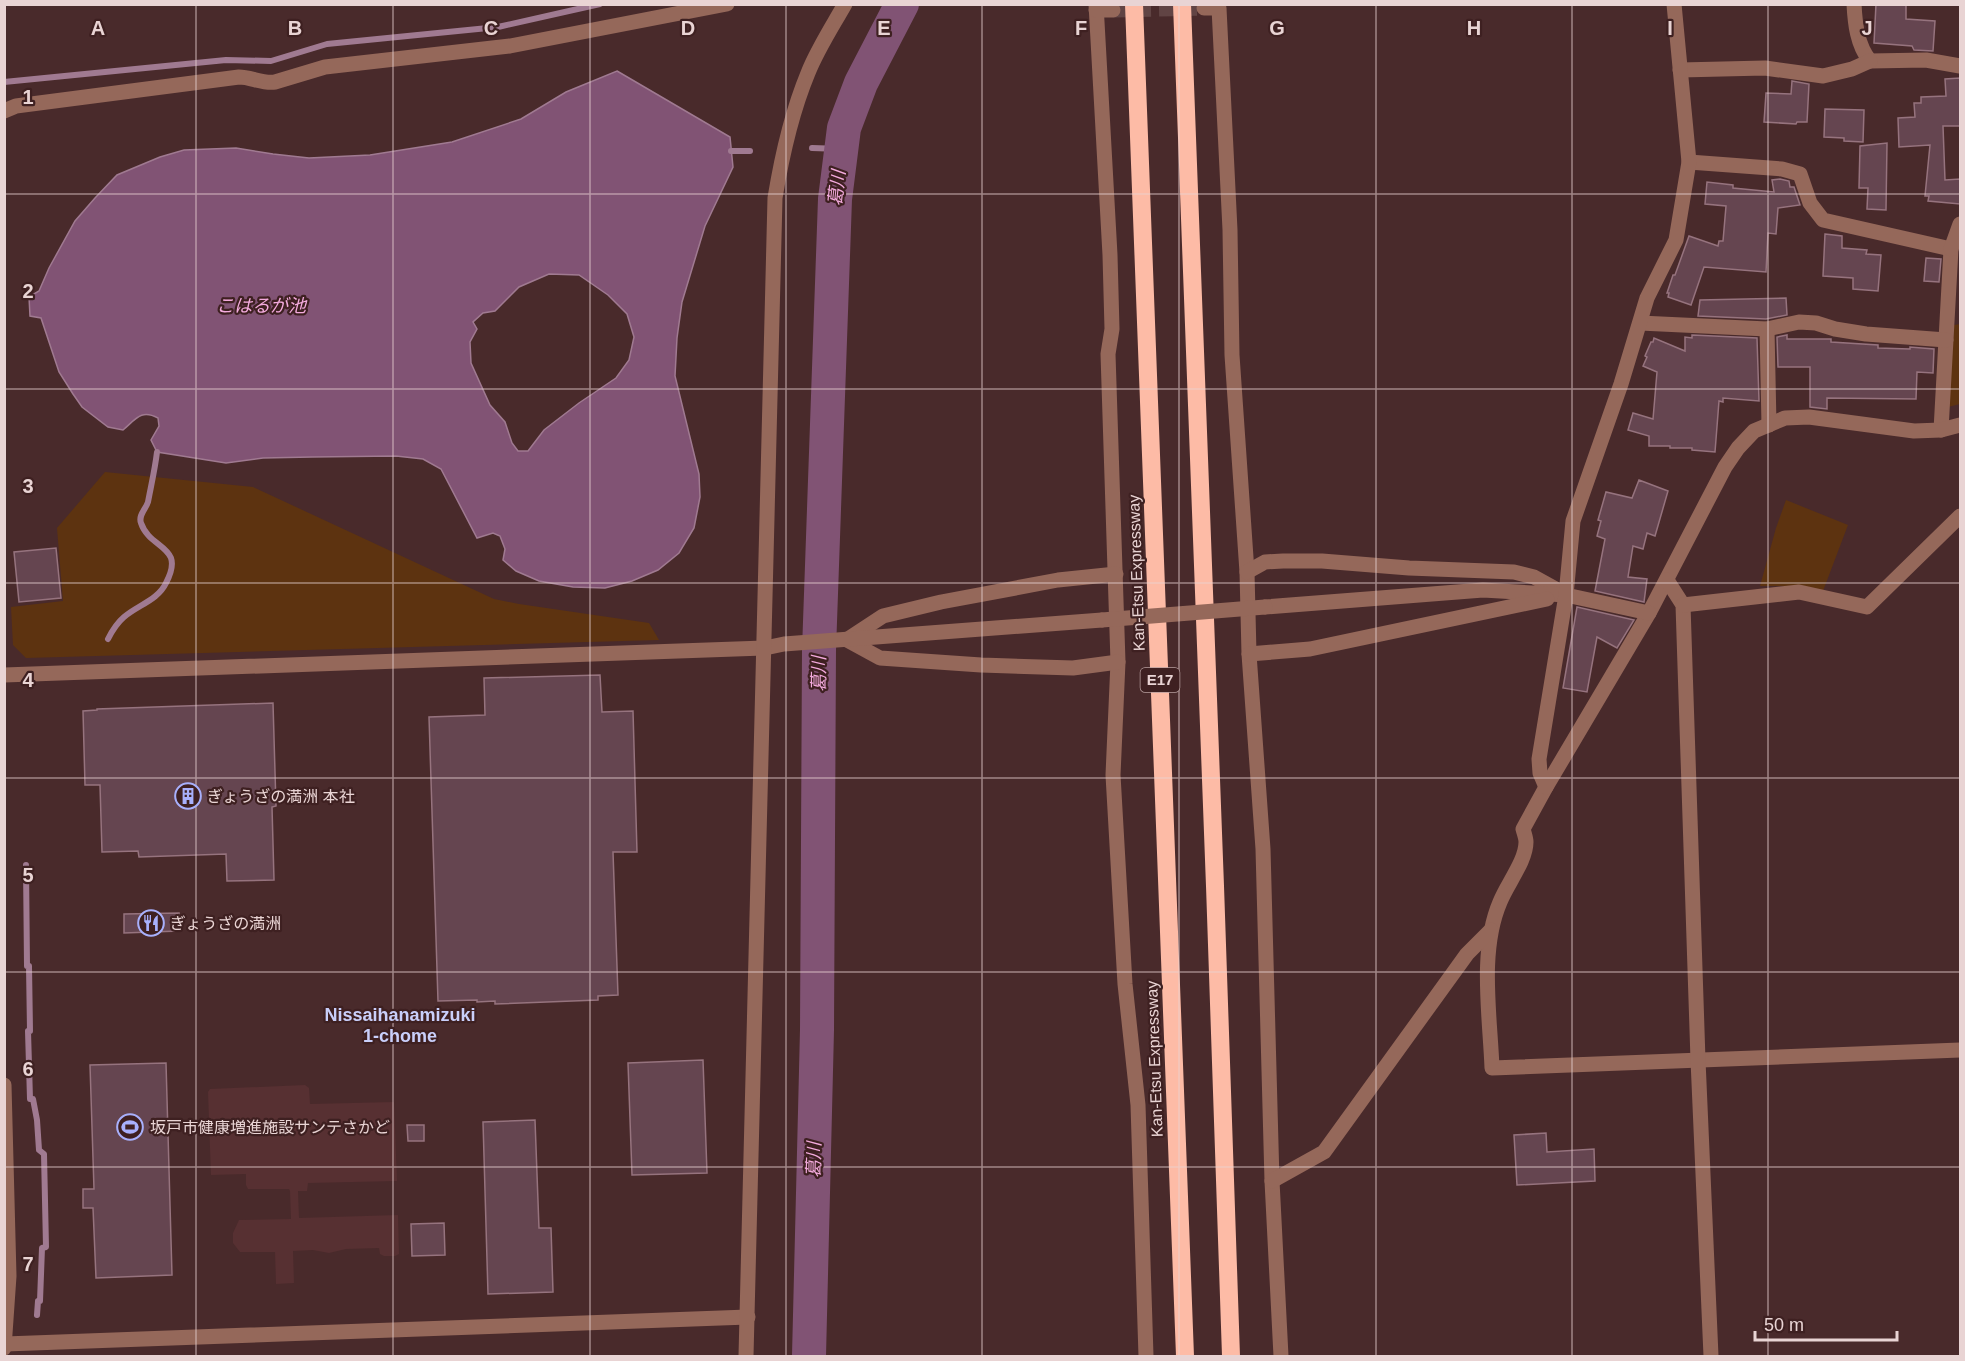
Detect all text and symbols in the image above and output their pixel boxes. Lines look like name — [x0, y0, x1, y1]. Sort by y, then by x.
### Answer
text: A — [91, 17, 105, 39]
text: B — [288, 17, 302, 39]
text: C — [484, 17, 498, 39]
text: D — [681, 17, 695, 39]
text: E — [877, 17, 891, 39]
text: F — [1075, 17, 1087, 39]
text: G — [1269, 17, 1285, 39]
text: H — [1467, 17, 1481, 39]
text: I — [1667, 17, 1673, 39]
text: J — [1861, 17, 1873, 39]
text: 1 — [22, 86, 34, 108]
water label: 葛川 — [825, 167, 849, 207]
text: 2 — [22, 280, 34, 302]
water label: こはるが池 — [216, 296, 308, 316]
text: 3 — [22, 475, 34, 497]
street label: Kan-Etsu Expressway — [1125, 494, 1148, 651]
water label: 葛川 — [809, 654, 829, 692]
road number: E17 — [1140, 668, 1180, 692]
text: 4 — [22, 669, 34, 691]
building icon: ぎょうざの満洲 本社 — [173, 781, 203, 811]
place label: ぎょうざの満洲 本社 — [207, 788, 355, 805]
text: 5 — [22, 864, 34, 886]
restaurant icon: ぎょうざの満洲 — [136, 908, 166, 938]
place label: ぎょうざの満洲 — [170, 915, 281, 932]
street label: Kan-Etsu Expressway — [1143, 980, 1166, 1137]
district label: Nissaihanamizuki 1-chome — [324, 1005, 476, 1046]
text: 6 — [22, 1058, 34, 1080]
sports icon: 坂戸市健康増進施設サンテさかど — [115, 1112, 145, 1142]
place label: 坂戸市健康増進施設サンテさかど — [150, 1119, 390, 1136]
water label: 葛川 — [804, 1140, 824, 1178]
text: 7 — [22, 1253, 34, 1275]
scale bar — [1755, 1304, 1898, 1342]
text: 50 m — [1764, 1315, 1804, 1335]

